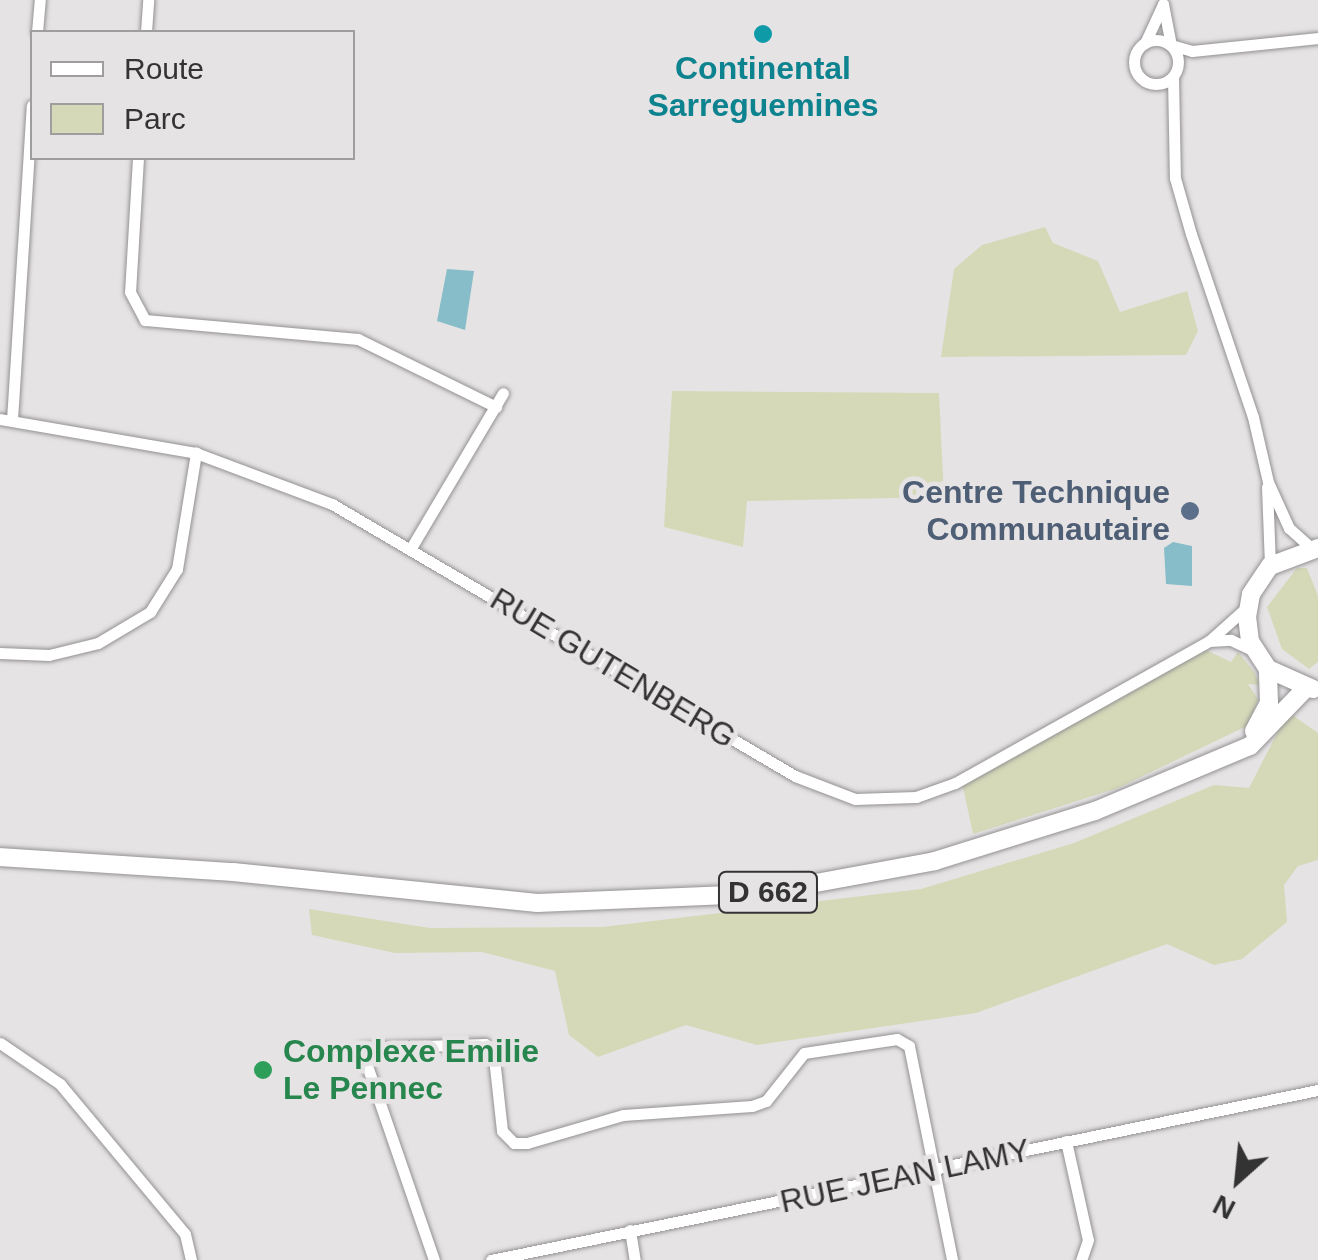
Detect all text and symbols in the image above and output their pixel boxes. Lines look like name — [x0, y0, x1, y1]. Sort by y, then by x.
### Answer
marker: Continental Sarreguemines — [752, 23, 774, 45]
legend — [30, 30, 355, 160]
place label: Continental Sarreguemines — [647, 50, 879, 125]
text: Route — [124, 52, 204, 85]
text: Parc — [124, 102, 186, 135]
place label: Centre Technique Communautaire — [902, 474, 1170, 549]
marker: Centre Technique Communautaire — [1179, 500, 1201, 522]
street label: RUE GUTENBERG — [483, 580, 743, 756]
road number: D 662 — [716, 867, 820, 917]
place label: Complexe Emilie Le Pennec — [283, 1033, 539, 1108]
marker: Complexe Emilie Le Pennec — [252, 1059, 274, 1081]
north arrow — [1188, 1130, 1288, 1230]
street label: RUE JEAN LAMY — [777, 1131, 1033, 1221]
text: N — [1208, 1189, 1240, 1226]

